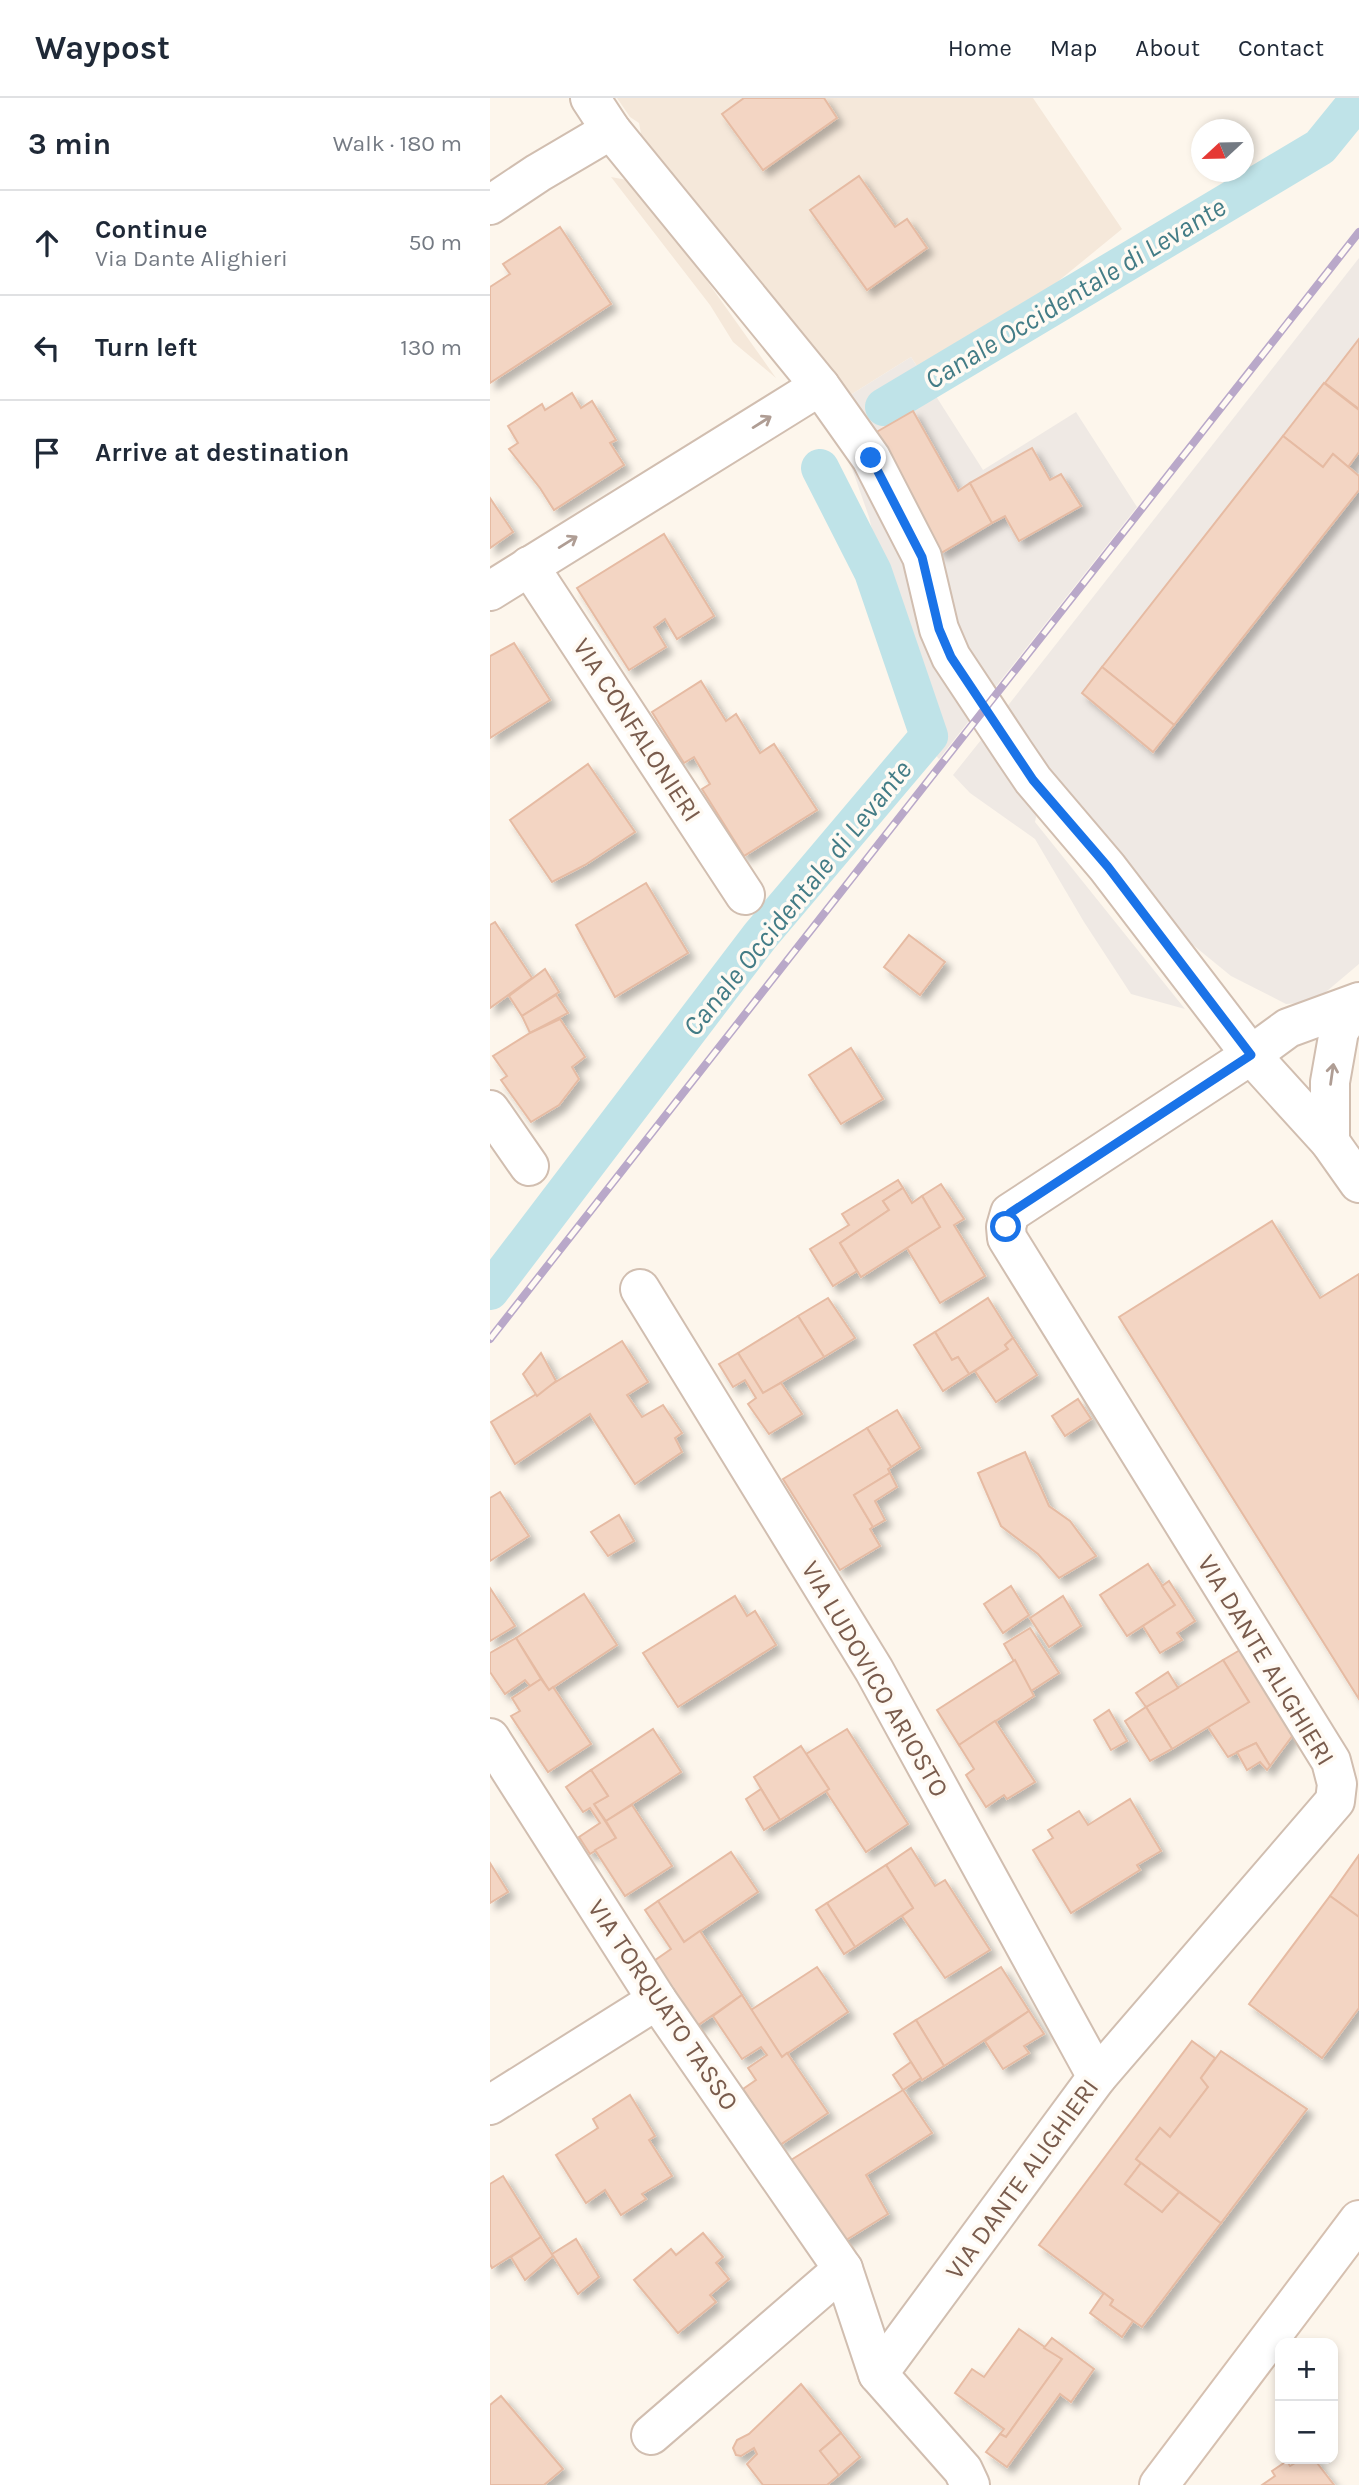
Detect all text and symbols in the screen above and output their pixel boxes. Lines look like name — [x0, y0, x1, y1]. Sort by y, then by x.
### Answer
text: Waypost — [35, 29, 170, 67]
text: Home — [948, 34, 1012, 62]
text: Map — [1050, 34, 1097, 62]
text: About — [1135, 34, 1200, 62]
text: Contact — [1238, 34, 1324, 62]
north arrow — [1191, 119, 1254, 182]
text: 3 min — [28, 126, 111, 162]
text: Walk · 180 m — [333, 130, 462, 157]
water label: Canale Occidentale di Levante — [919, 190, 1231, 396]
text: Continue — [95, 214, 207, 245]
icon: ahead — [28, 224, 66, 262]
text: 50 m — [408, 229, 462, 256]
text: Via Dante Alighieri — [95, 245, 288, 272]
icon: left — [28, 329, 66, 367]
text: Turn left — [95, 332, 197, 363]
text: 130 m — [400, 334, 462, 361]
one-way arrow — [751, 414, 771, 428]
icon: arrive — [28, 434, 66, 472]
text: Arrive at destination — [95, 437, 349, 468]
route end — [855, 442, 886, 473]
one-way arrow — [558, 534, 578, 548]
street label: VIA CONFALONIERI — [566, 632, 708, 828]
water label: Canale Occidentale di Levante — [676, 754, 918, 1042]
one-way arrow — [1326, 1063, 1339, 1086]
route start — [990, 1211, 1021, 1242]
street label: VIA DANTE ALIGHIERI — [1191, 1549, 1341, 1771]
street label: VIA LUDOVICO ARIOSTO — [795, 1556, 955, 1802]
street label: VIA TORQUATO TASSO — [581, 1894, 745, 2116]
street label: VIA DANTE ALIGHIERI — [939, 2073, 1105, 2285]
map controls — [1275, 2338, 1338, 2464]
button: + — [1275, 2338, 1338, 2401]
button: − — [1275, 2401, 1338, 2464]

